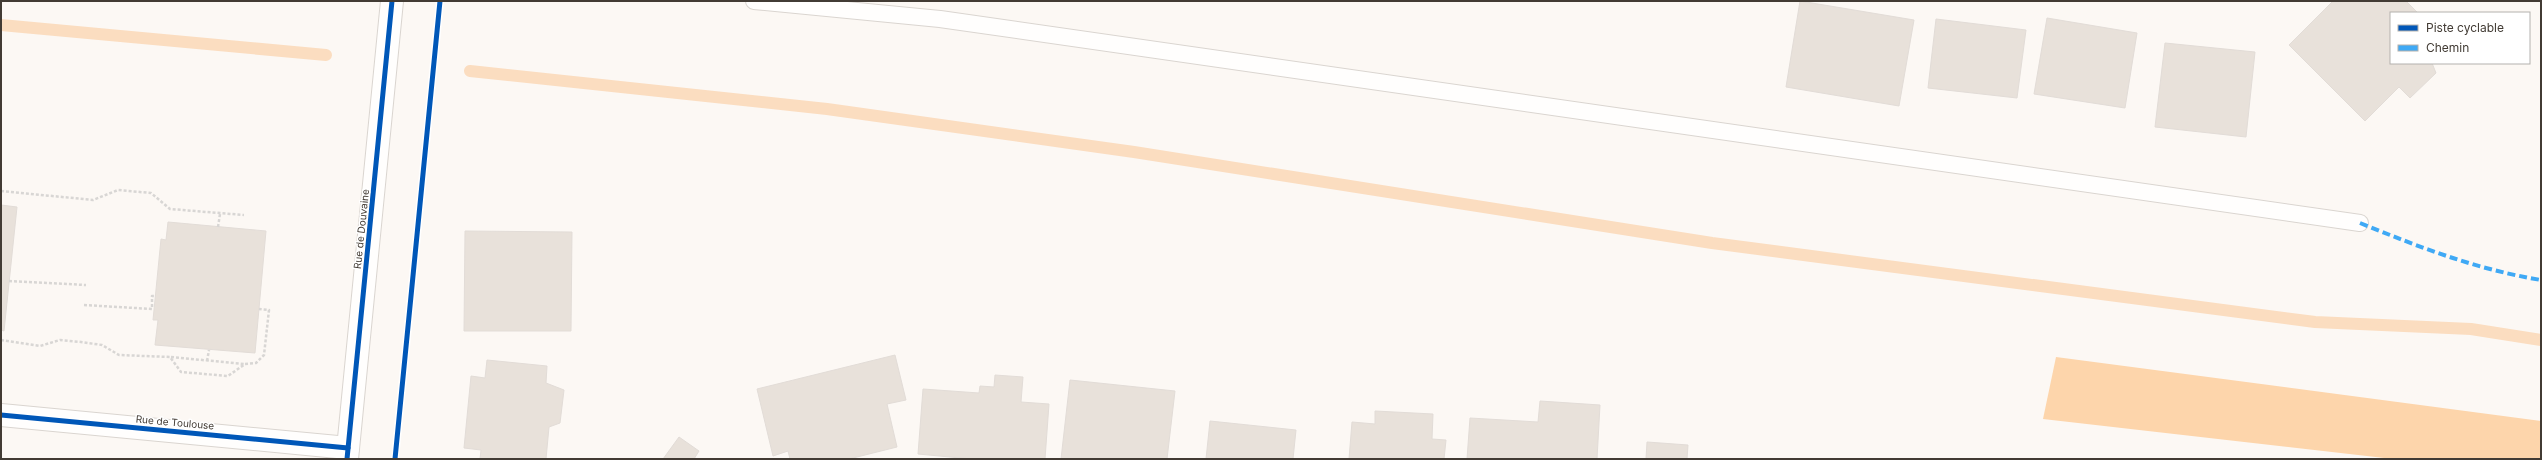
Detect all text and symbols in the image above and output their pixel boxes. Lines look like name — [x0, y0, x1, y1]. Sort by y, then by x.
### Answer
legend — [2390, 12, 2530, 64]
text: Piste cyclable — [2426, 20, 2504, 35]
text: Chemin — [2426, 40, 2469, 55]
street label: Rue de Douvaine — [351, 188, 371, 270]
street label: Rue de Toulouse — [135, 413, 215, 431]

